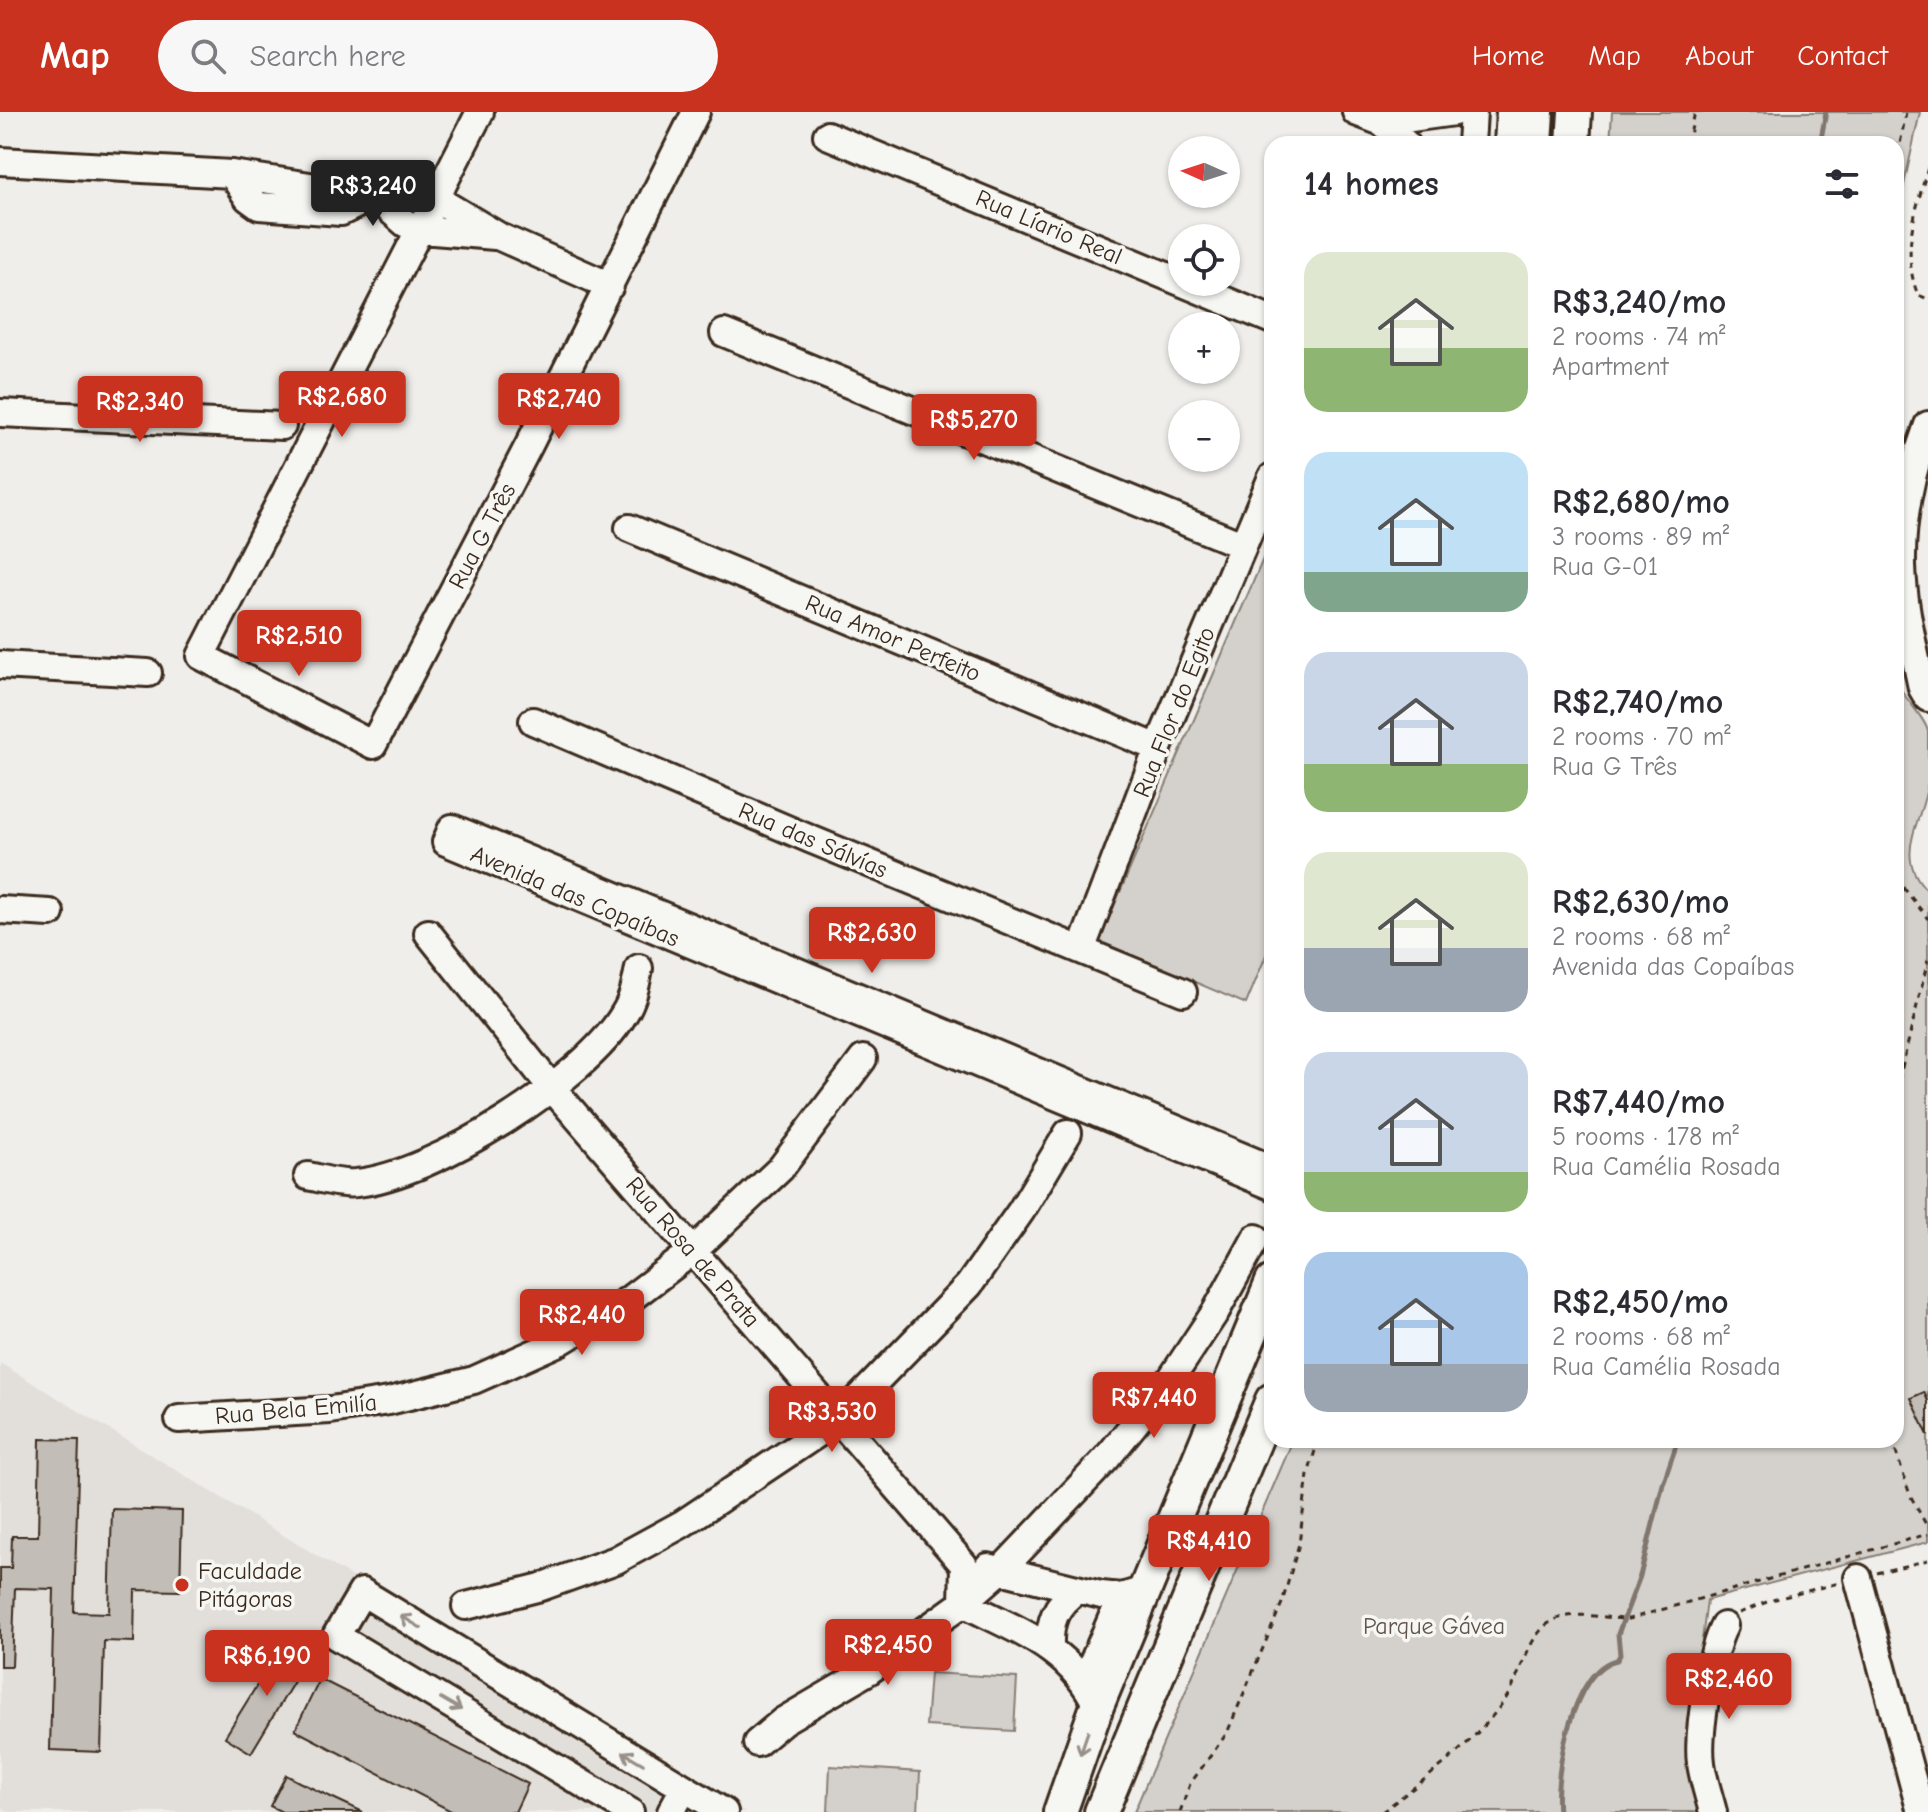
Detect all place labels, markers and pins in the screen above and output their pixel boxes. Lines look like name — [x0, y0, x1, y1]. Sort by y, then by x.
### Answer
pin: R$3,240 — [299, 160, 447, 228]
pin: R$2,680 — [268, 371, 416, 439]
pin: R$2,740 — [485, 373, 633, 441]
pin: R$2,340 — [66, 376, 214, 444]
pin: R$5,270 — [900, 394, 1048, 462]
pin: R$2,510 — [225, 610, 373, 678]
pin: R$2,630 — [798, 907, 946, 975]
pin: R$2,440 — [508, 1289, 656, 1357]
pin: R$7,440 — [1080, 1372, 1228, 1440]
pin: R$3,530 — [758, 1386, 906, 1454]
pin: R$4,410 — [1135, 1515, 1283, 1583]
place label: Faculdade Pitágoras — [198, 1557, 302, 1613]
marker: Faculdade Pitágoras — [173, 1576, 191, 1594]
pin: R$2,450 — [814, 1619, 962, 1687]
pin: R$6,190 — [193, 1630, 341, 1698]
pin: R$2,460 — [1655, 1653, 1803, 1721]

